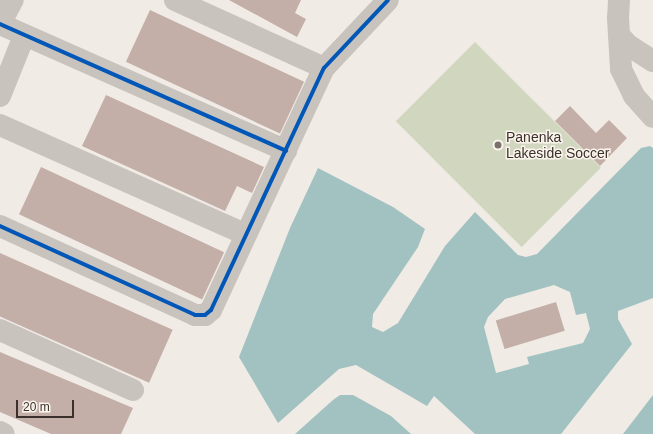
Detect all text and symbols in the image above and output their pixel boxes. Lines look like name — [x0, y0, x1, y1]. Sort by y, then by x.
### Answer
place label: Panenka Lakeside Soccer — [506, 129, 610, 162]
marker: Panenka Lakeside Soccer — [493, 140, 503, 150]
scale bar — [18, 392, 76, 418]
text: 20 m — [23, 400, 50, 414]

